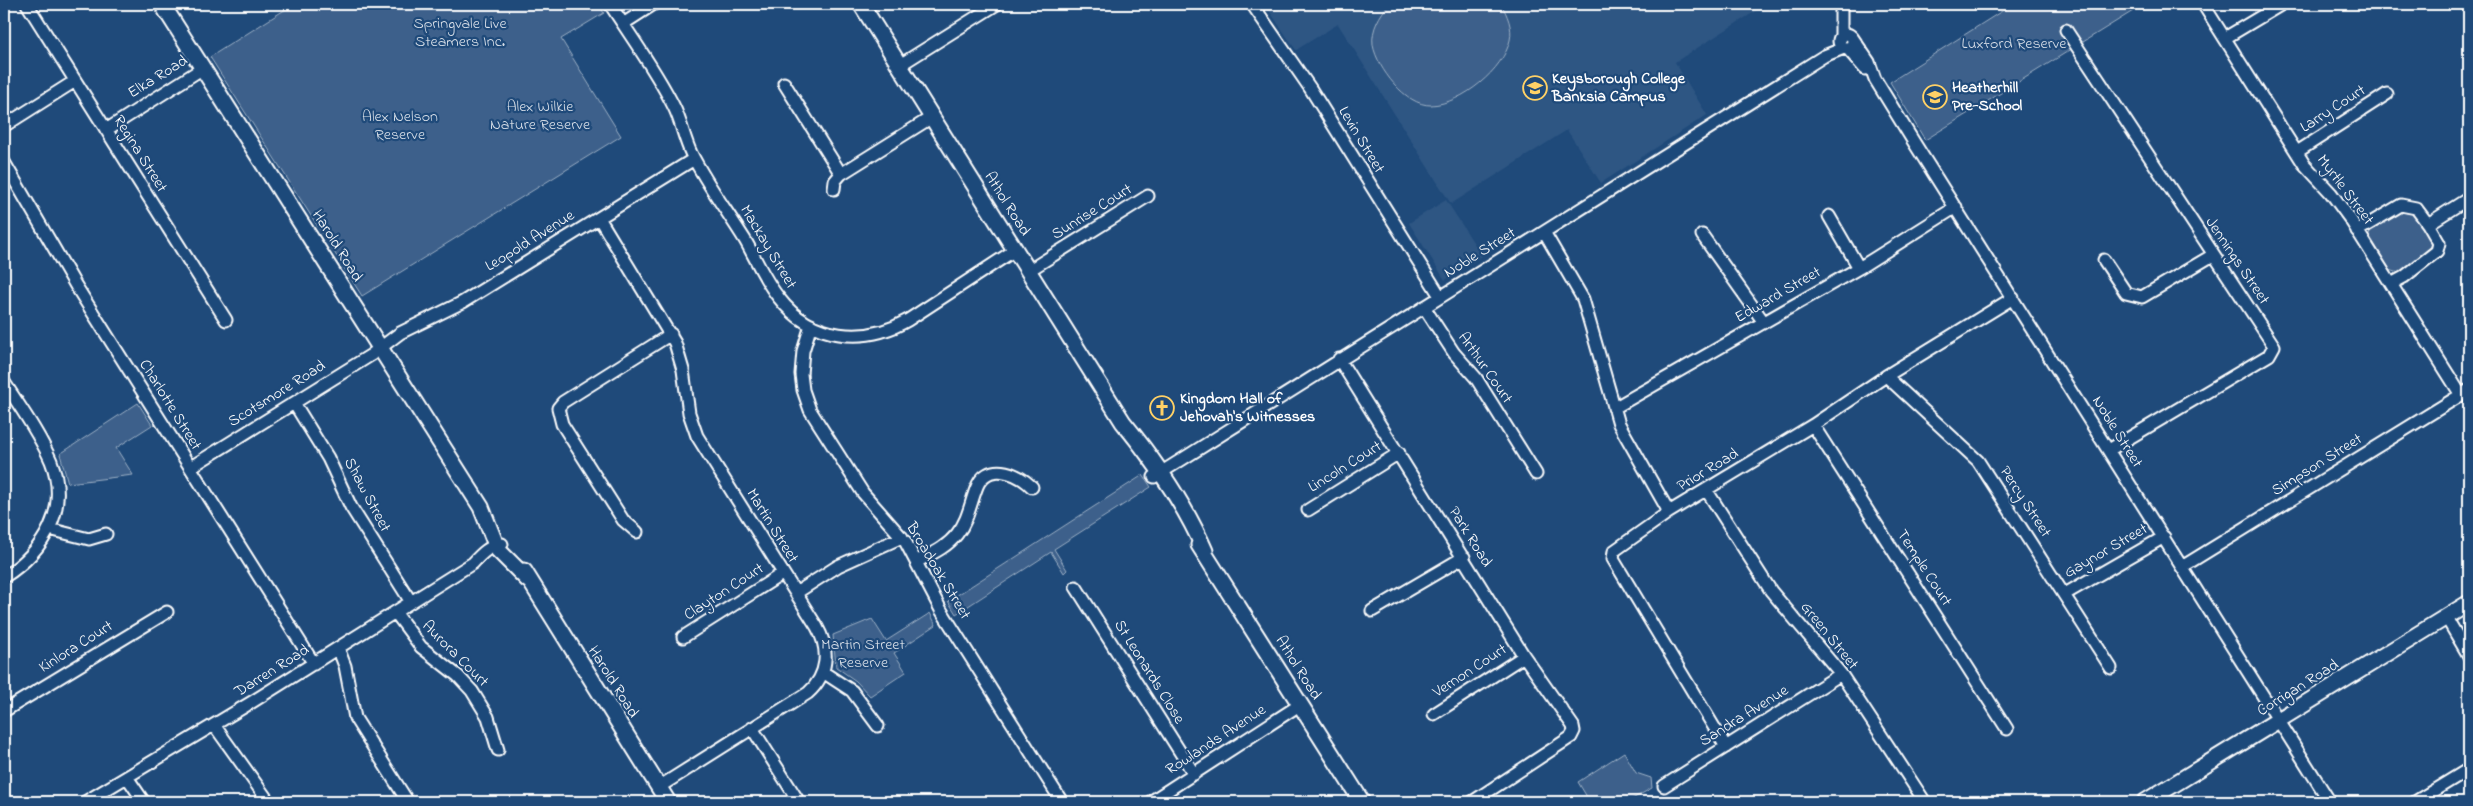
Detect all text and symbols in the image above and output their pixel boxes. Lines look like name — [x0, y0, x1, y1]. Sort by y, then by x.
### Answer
park label: Springvale Live Steamers Inc. — [413, 12, 507, 54]
park label: Luxford Reserve — [1961, 32, 2067, 56]
street label: Elka Road — [123, 49, 193, 105]
place label: Keysborough College Banksia Campus — [1551, 67, 1686, 109]
school or university icon: Keysborough College Banksia Campus — [1522, 75, 1548, 101]
place label: Heatherhill Pre-School — [1952, 76, 2023, 118]
street label: Larry Court — [2295, 78, 2371, 139]
school or university icon: Heatherhill Pre-School — [1922, 84, 1948, 110]
park label: Alex Wilkie Nature Reserve — [490, 95, 591, 137]
street label: Levin Street — [1332, 102, 1391, 179]
park label: Alex Nelson Reserve — [362, 105, 438, 147]
street label: Regina Street — [107, 111, 174, 198]
street label: Myrtle Street — [2310, 150, 2380, 231]
street label: Athol Road — [978, 167, 1036, 241]
street label: Sunrise Court — [1047, 177, 1137, 246]
street label: Mackay Street — [733, 200, 803, 294]
street label: Leopold Avenue — [481, 203, 580, 278]
street label: Harold Road — [305, 205, 369, 287]
street label: Jennings Street — [2199, 212, 2276, 310]
street label: Noble Street — [1439, 221, 1521, 285]
street label: Edward Street — [1730, 260, 1826, 329]
street label: Arthur Court — [1452, 327, 1519, 409]
street label: Scotsmore Road — [224, 354, 330, 434]
street label: Charlotte Street — [132, 355, 208, 456]
place label: Kingdom Hall of Jehovah's Witnesses — [1180, 387, 1315, 429]
street label: Noble Street — [2085, 391, 2149, 473]
church icon: Kingdom Hall of Jehovah's Witnesses — [1149, 395, 1175, 421]
street label: Simpson Street — [2267, 427, 2368, 502]
street label: Lincoln Court — [1304, 435, 1387, 499]
street label: Prior Road — [1673, 442, 1743, 498]
street label: Shaw Street — [337, 453, 397, 537]
street label: Percy Street — [1993, 462, 2057, 543]
street label: Martin Street — [740, 484, 805, 568]
street label: Park Road — [1442, 502, 1498, 572]
street label: Broadoak Street — [899, 517, 977, 625]
street label: Gaynor Street — [2060, 517, 2153, 585]
street label: Temple Court — [1890, 525, 1958, 612]
street label: Clayton Court — [679, 557, 769, 627]
street label: Green Street — [1794, 597, 1864, 676]
street label: Kinlora Court — [34, 614, 118, 679]
street label: Aurora Court — [416, 615, 494, 693]
street label: St Leonards Close — [1107, 615, 1191, 729]
street label: Athol Road — [1269, 631, 1327, 705]
park label: Martin Street Reserve — [821, 633, 906, 675]
street label: Vernon Court — [1427, 638, 1512, 705]
street label: Darren Road — [229, 639, 314, 704]
street label: Harold Road — [581, 641, 645, 723]
street label: Corrigan Road — [2252, 653, 2344, 723]
street label: Sandra Avenue — [1695, 679, 1794, 753]
street label: Rowlands Avenue — [1161, 698, 1272, 782]

